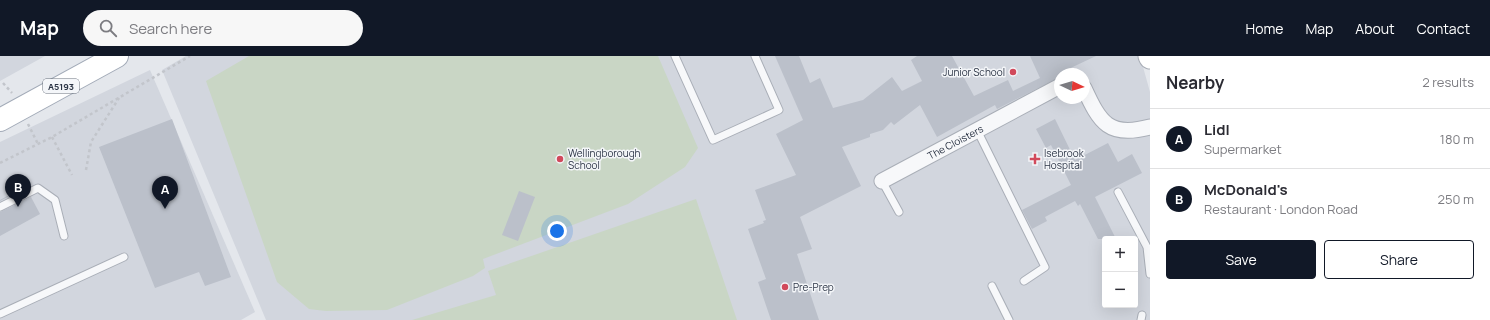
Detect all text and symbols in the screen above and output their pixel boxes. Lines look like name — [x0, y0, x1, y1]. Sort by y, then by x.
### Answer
search box — [83, 10, 363, 46]
text: Map — [20, 15, 59, 41]
icon: search — [97, 17, 119, 39]
text: Search here — [129, 18, 212, 39]
text: Home — [1246, 19, 1283, 38]
text: Map — [1305, 19, 1333, 38]
text: About — [1355, 19, 1395, 38]
text: Contact — [1417, 19, 1470, 38]
place label: Junior School — [943, 65, 1005, 79]
marker: Junior School — [1008, 67, 1018, 77]
north arrow — [1054, 68, 1090, 104]
text: Nearby — [1166, 71, 1224, 94]
text: 2 results — [1422, 73, 1474, 91]
road number: A5193 — [43, 79, 79, 93]
text: Lidl — [1204, 119, 1230, 140]
street label: The Cloisters — [925, 121, 986, 162]
text: A — [1175, 130, 1183, 148]
text: 180 m — [1440, 130, 1474, 148]
text: Supermarket — [1204, 140, 1282, 158]
place label: Wellingborough School — [568, 146, 641, 172]
place label: Isebrook Hospital — [1044, 146, 1085, 172]
marker: Isebrook Hospital — [1029, 153, 1041, 165]
marker: Wellingborough School — [555, 154, 565, 164]
pin: B — [5, 174, 31, 207]
pin: A — [152, 176, 178, 209]
text: McDonald's — [1204, 179, 1288, 200]
text: B — [1175, 190, 1183, 208]
text: 250 m — [1438, 190, 1474, 208]
text: Restaurant · London Road — [1204, 200, 1358, 218]
your location — [547, 221, 567, 241]
map controls — [1102, 236, 1138, 308]
button: + — [1102, 236, 1138, 272]
button: Save — [1166, 240, 1316, 279]
button: Share — [1324, 240, 1474, 279]
button: − — [1102, 272, 1138, 308]
place label: Pre-Prep — [793, 280, 834, 294]
marker: Pre-Prep — [780, 282, 790, 292]

